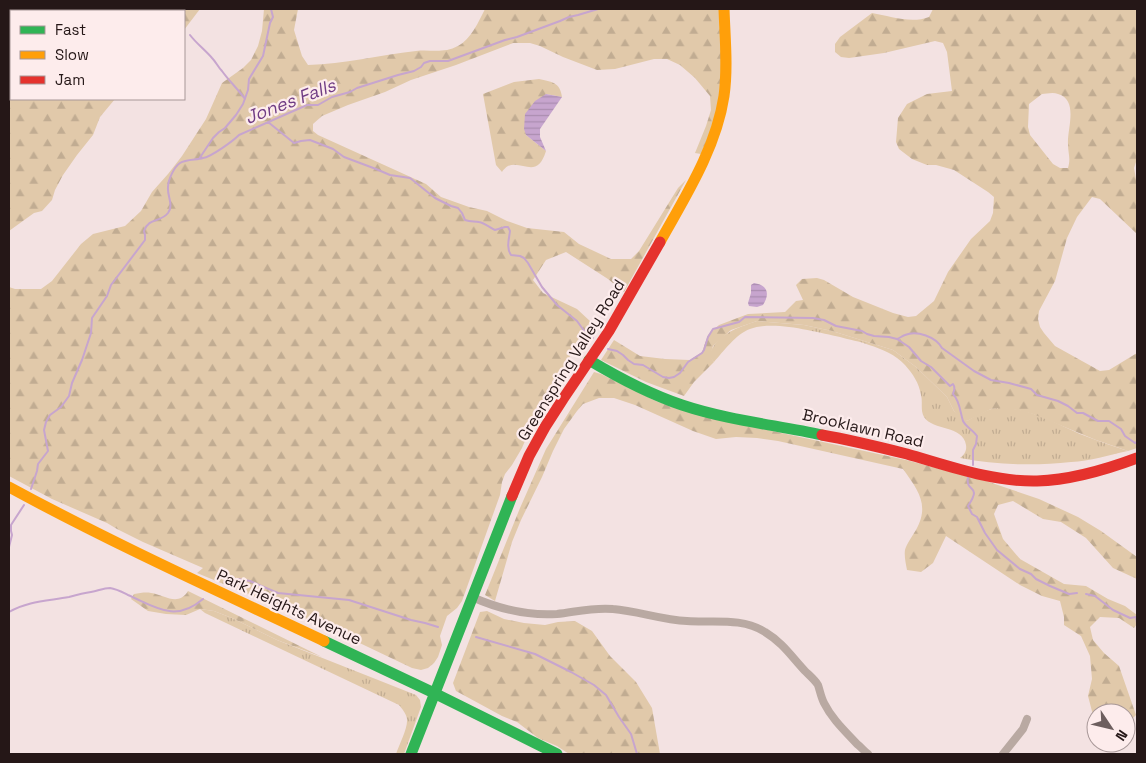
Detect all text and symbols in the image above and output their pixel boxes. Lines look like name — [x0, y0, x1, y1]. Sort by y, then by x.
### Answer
legend — [10, 10, 185, 100]
text: Fast — [55, 20, 86, 39]
text: Slow — [55, 45, 89, 64]
text: Jam — [55, 70, 85, 89]
water label: Jones Falls — [241, 73, 339, 129]
street label: Greenspring Valley Road — [513, 275, 629, 445]
street label: Brooklawn Road — [800, 404, 926, 452]
street label: Park Heights Avenue — [213, 564, 365, 650]
north arrow — [1086, 703, 1136, 753]
text: N — [1112, 726, 1132, 744]

